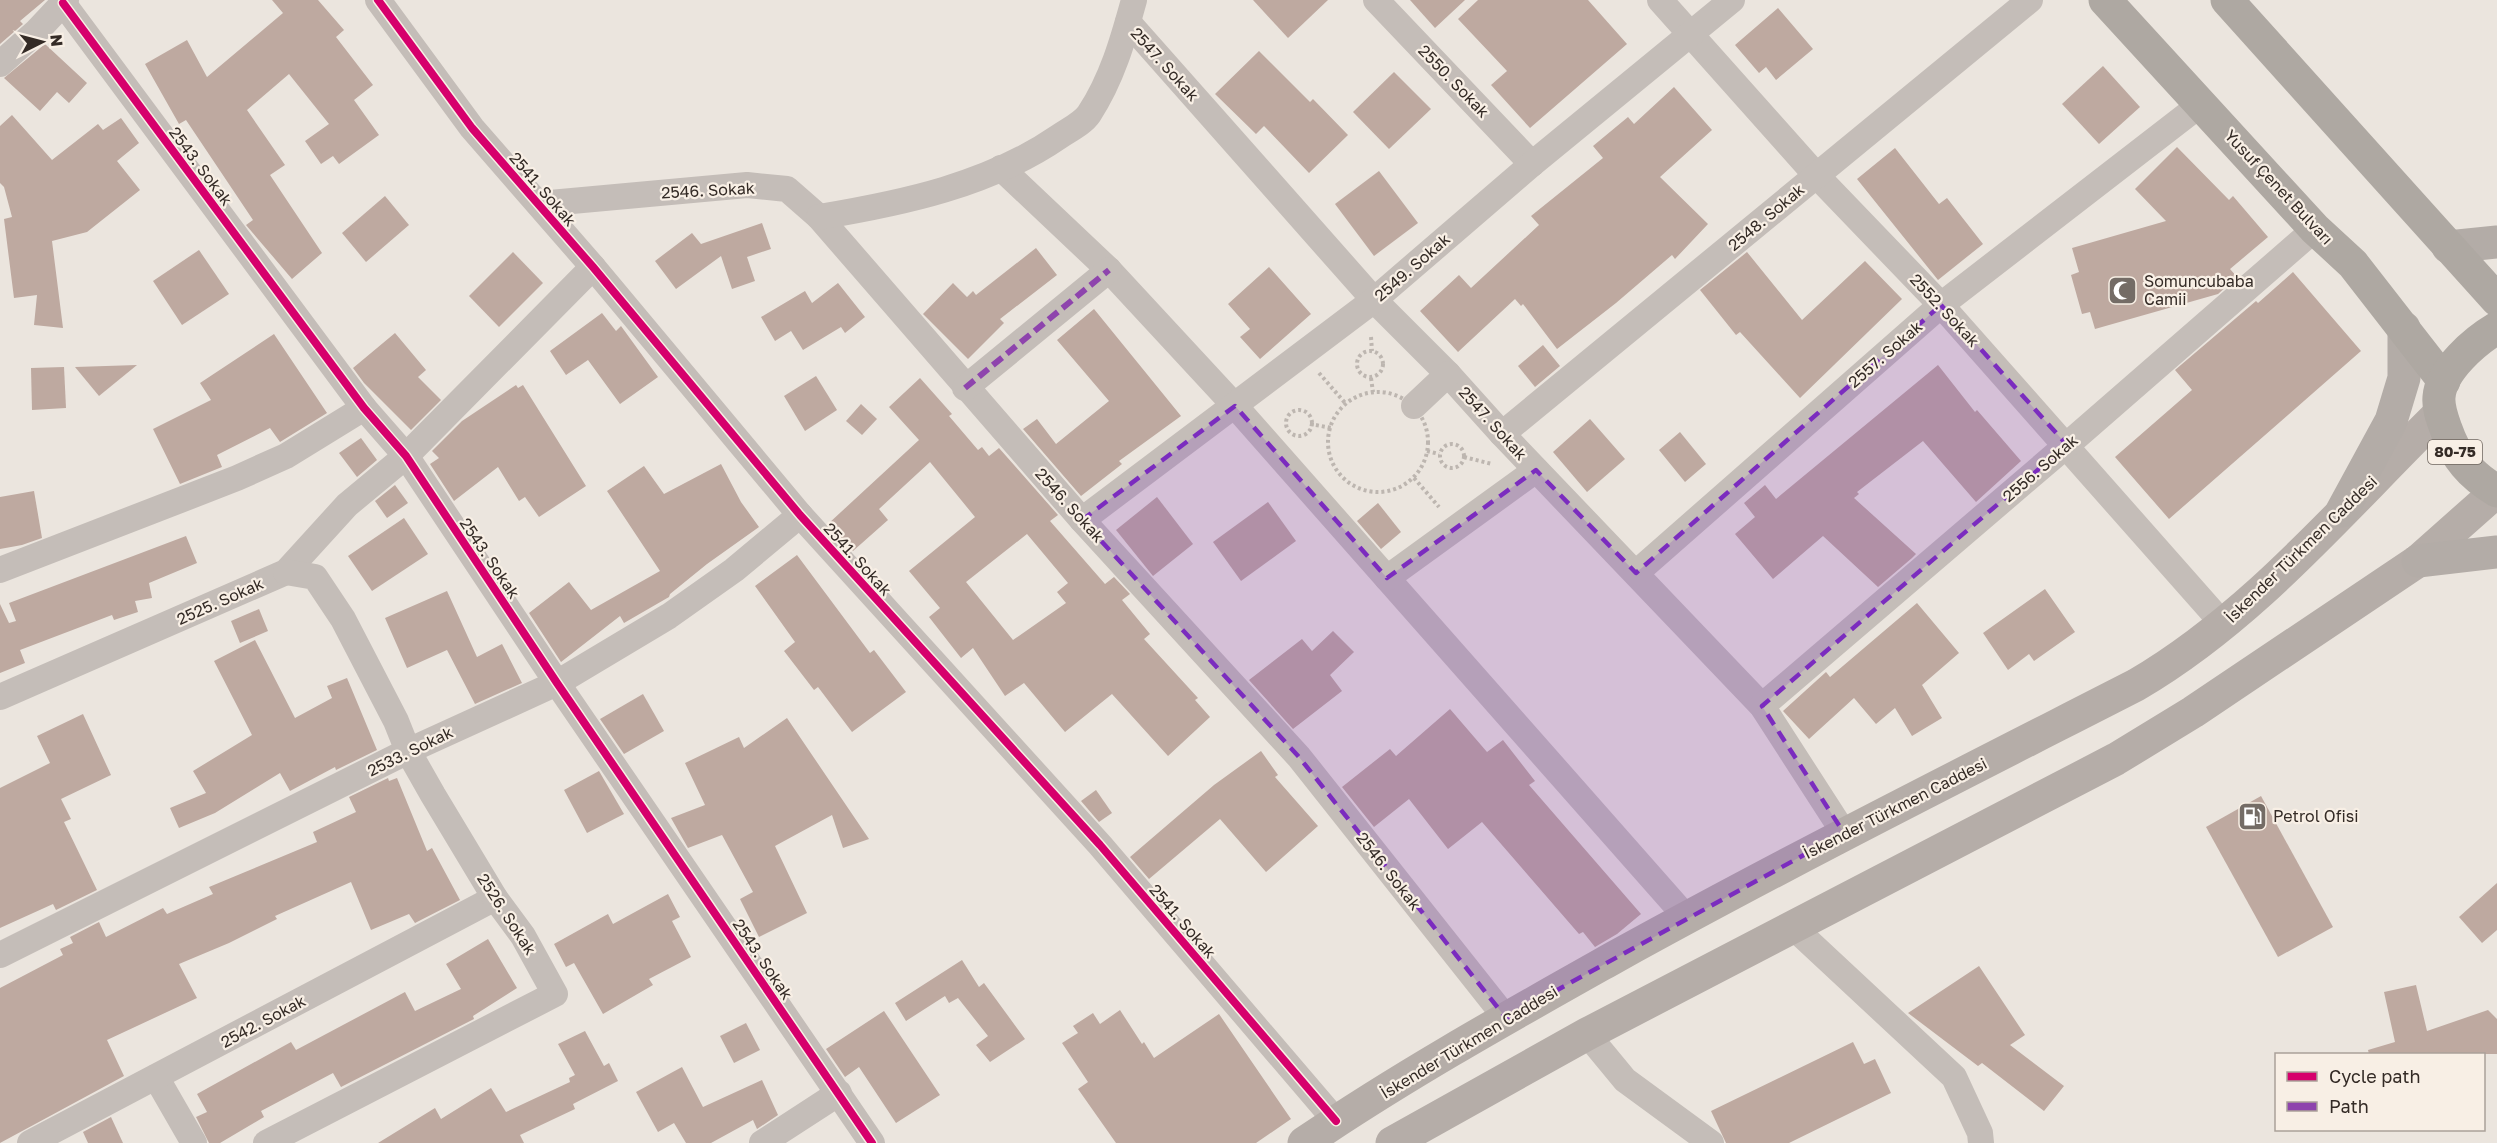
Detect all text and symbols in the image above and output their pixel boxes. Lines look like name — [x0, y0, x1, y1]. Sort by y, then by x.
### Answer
north arrow — [12, 12, 72, 72]
street label: 2547. Sokak — [1127, 23, 1203, 105]
text: N — [46, 33, 67, 48]
street label: 2550. Sokak — [1414, 40, 1494, 122]
street label: 2543. Sokak — [165, 123, 237, 209]
street label: Yusuf Çenet Bulvarı — [2221, 125, 2337, 249]
street label: 2541. Sokak — [505, 148, 581, 230]
street label: 2546. Sokak — [661, 178, 755, 202]
street label: 2548. Sokak — [1724, 179, 1808, 255]
street label: 2549. Sokak — [1370, 229, 1454, 305]
street label: 2552. Sokak — [1906, 269, 1984, 351]
place label: Somuncubaba Camii — [2144, 271, 2254, 309]
mosque icon: Somuncubaba Camii — [2107, 274, 2139, 306]
street label: 2557. Sokak — [1844, 316, 1926, 392]
street label: 2547. Sokak — [1455, 382, 1531, 464]
street label: 2556. Sokak — [1998, 430, 2082, 506]
road number: 80-75 — [2428, 440, 2482, 464]
street label: 2546. Sokak — [1031, 464, 1109, 546]
street label: İskender Türkmen Caddesi — [2221, 471, 2381, 627]
street label: 2543. Sokak — [456, 514, 524, 602]
street label: 2541. Sokak — [820, 518, 896, 600]
street label: 2525. Sokak — [174, 573, 266, 629]
street label: 2533. Sokak — [364, 722, 456, 780]
street label: İskender Türkmen Caddesi — [1800, 753, 1990, 863]
fuel station icon: Petrol Ofisi — [2236, 800, 2268, 832]
place label: Petrol Ofisi — [2273, 806, 2359, 826]
street label: 2546. Sokak — [1352, 828, 1426, 914]
street label: 2526. Sokak — [473, 870, 541, 958]
street label: 2541. Sokak — [1145, 880, 1221, 962]
street label: 2543. Sokak — [729, 915, 797, 1003]
street label: İskender Türkmen Caddesi — [1377, 981, 1561, 1103]
street label: 2542. Sokak — [217, 990, 309, 1052]
legend — [2275, 1053, 2485, 1131]
text: Cycle path — [2329, 1065, 2421, 1087]
text: Path — [2329, 1095, 2369, 1117]

